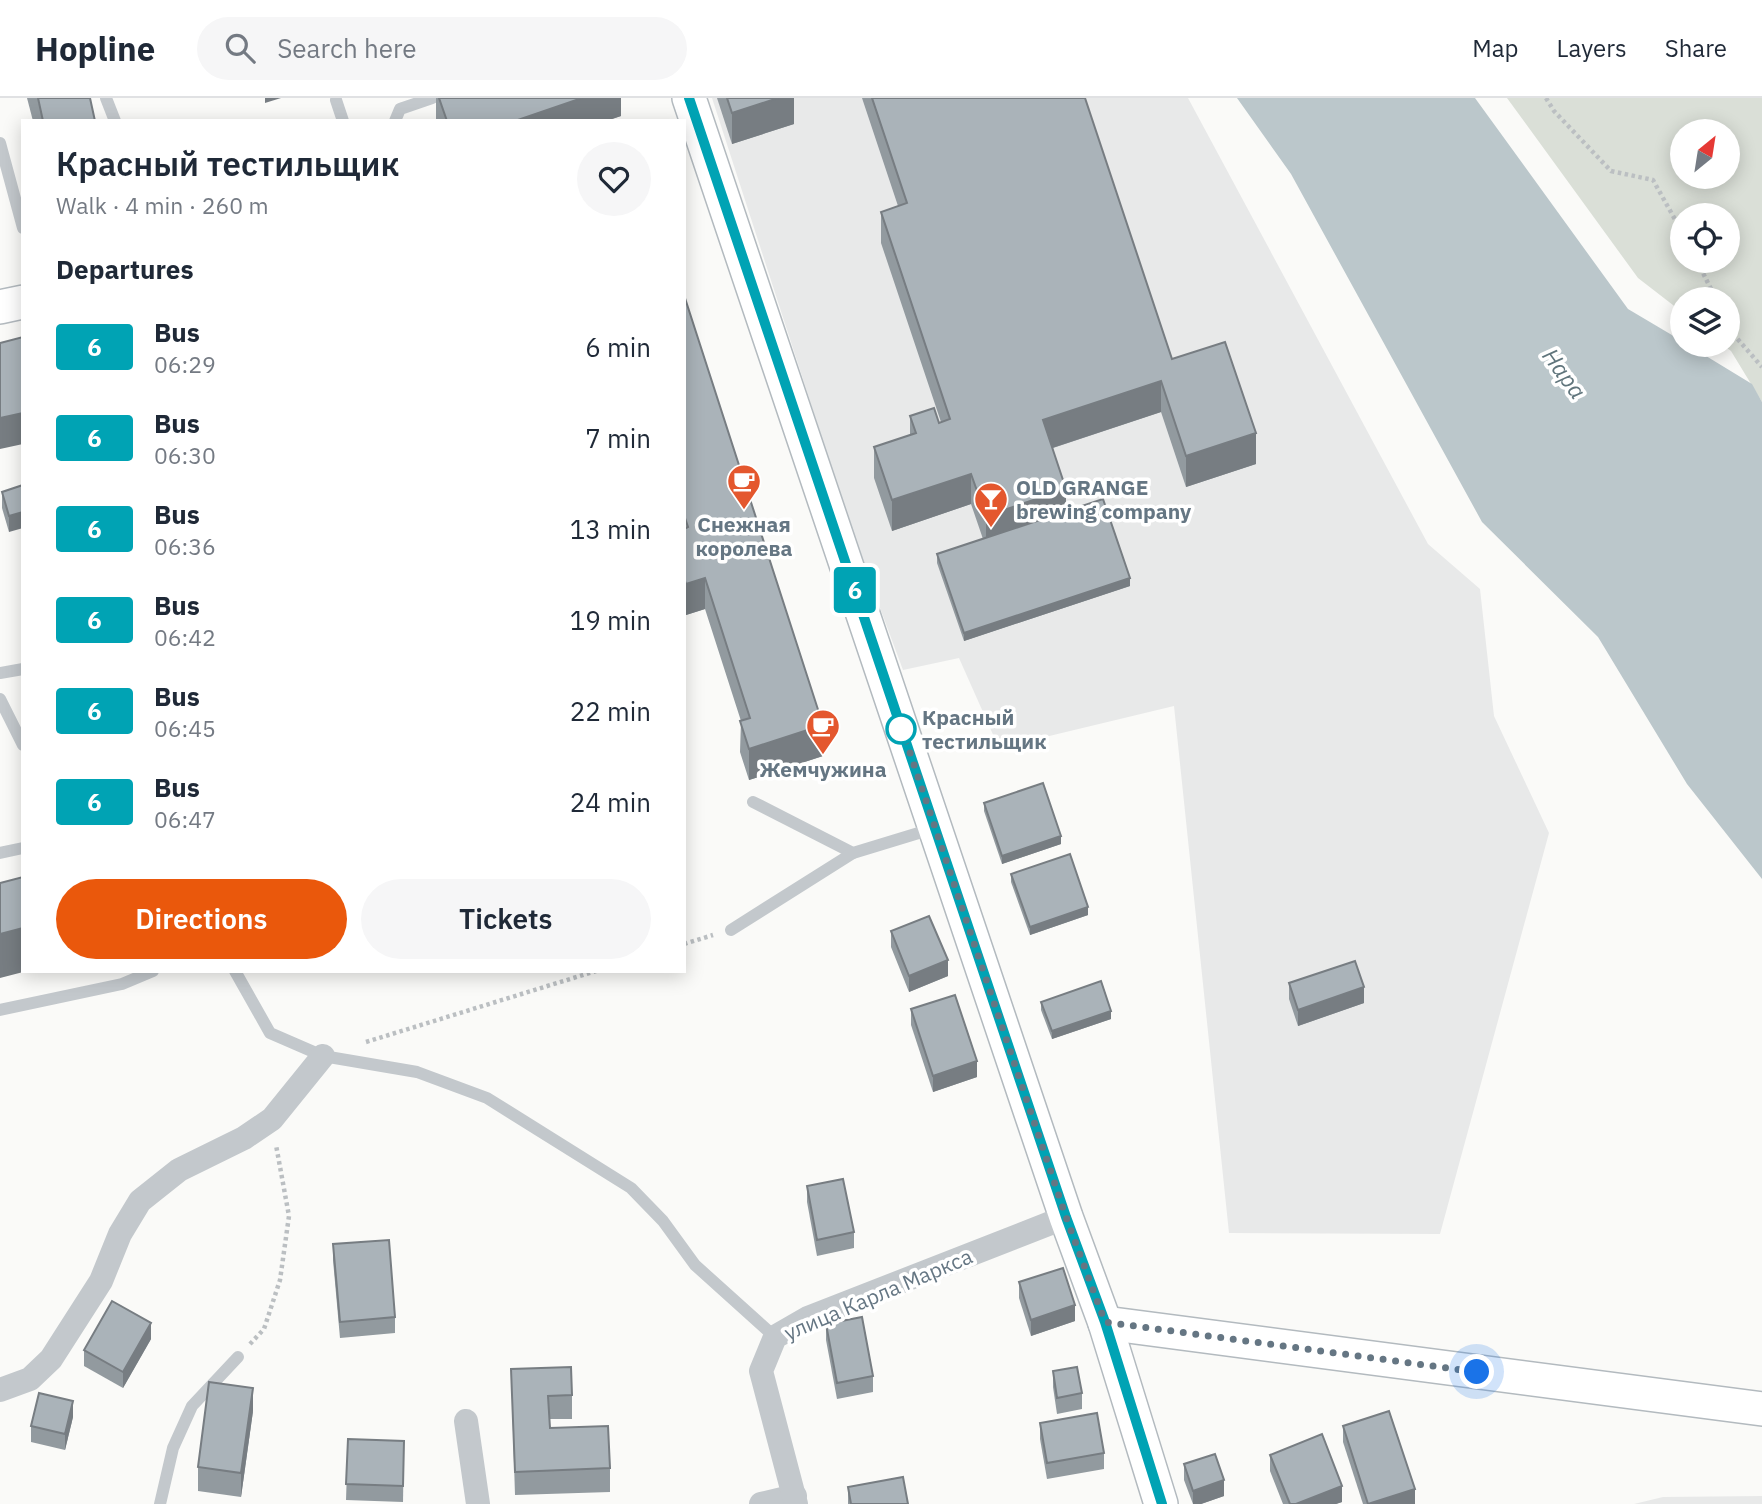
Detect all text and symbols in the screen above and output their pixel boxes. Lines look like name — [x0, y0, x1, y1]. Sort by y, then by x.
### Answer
search box — [197, 17, 687, 80]
text: Hopline — [35, 27, 155, 70]
icon: search — [221, 29, 259, 67]
text: Search here — [277, 31, 417, 65]
text: Map — [1472, 32, 1519, 64]
text: Layers — [1557, 32, 1627, 64]
text: Share — [1665, 32, 1727, 64]
north arrow — [1670, 119, 1740, 189]
map controls — [1670, 119, 1740, 357]
text: Красный тестильщик — [56, 142, 400, 185]
button: heart — [577, 142, 651, 216]
text: Walk · 4 min · 260 m — [56, 190, 269, 220]
button: locate — [1670, 203, 1740, 273]
text: Departures — [56, 252, 194, 286]
button: layers — [1670, 287, 1740, 357]
text: Bus — [154, 315, 200, 349]
text: 6 min — [585, 330, 651, 364]
text: 6 — [87, 331, 102, 363]
water label: Нара — [1536, 342, 1594, 404]
text: 06:29 — [154, 349, 216, 379]
text: Bus — [154, 406, 200, 440]
text: 7 min — [585, 421, 651, 455]
text: 6 — [87, 422, 102, 454]
text: 06:30 — [154, 440, 216, 470]
cafe icon: Снежная королева — [725, 462, 763, 511]
place label: OLD GRANGE brewing company — [1016, 473, 1192, 525]
bar icon: OLD GRANGE brewing company — [972, 480, 1010, 529]
text: Bus — [154, 497, 200, 531]
place label: Снежная королева — [695, 510, 793, 562]
text: 13 min — [570, 512, 651, 546]
text: 6 — [87, 513, 102, 545]
text: 06:36 — [154, 531, 216, 561]
line badge: 6 — [832, 567, 878, 613]
text: 6 — [848, 574, 862, 606]
text: Bus — [154, 588, 200, 622]
text: 19 min — [570, 603, 651, 637]
text: 6 — [87, 604, 102, 636]
text: 06:42 — [154, 622, 216, 652]
text: Bus — [154, 679, 200, 713]
text: 22 min — [570, 694, 651, 728]
text: 6 — [87, 695, 102, 727]
place label: Красный тестильщик — [922, 703, 1047, 755]
cafe icon: Жемчужина — [804, 707, 842, 756]
text: 06:45 — [154, 713, 216, 743]
marker: Красный тестильщик — [886, 714, 916, 744]
place label: Жемчужина — [759, 755, 887, 783]
text: Bus — [154, 770, 200, 804]
text: 24 min — [570, 785, 651, 819]
text: 6 — [87, 786, 102, 818]
text: 06:47 — [154, 804, 216, 834]
button: Directions — [56, 879, 347, 959]
button: Tickets — [361, 879, 651, 959]
street label: улица Карла Маркса — [780, 1242, 976, 1346]
your location — [1459, 1354, 1494, 1389]

